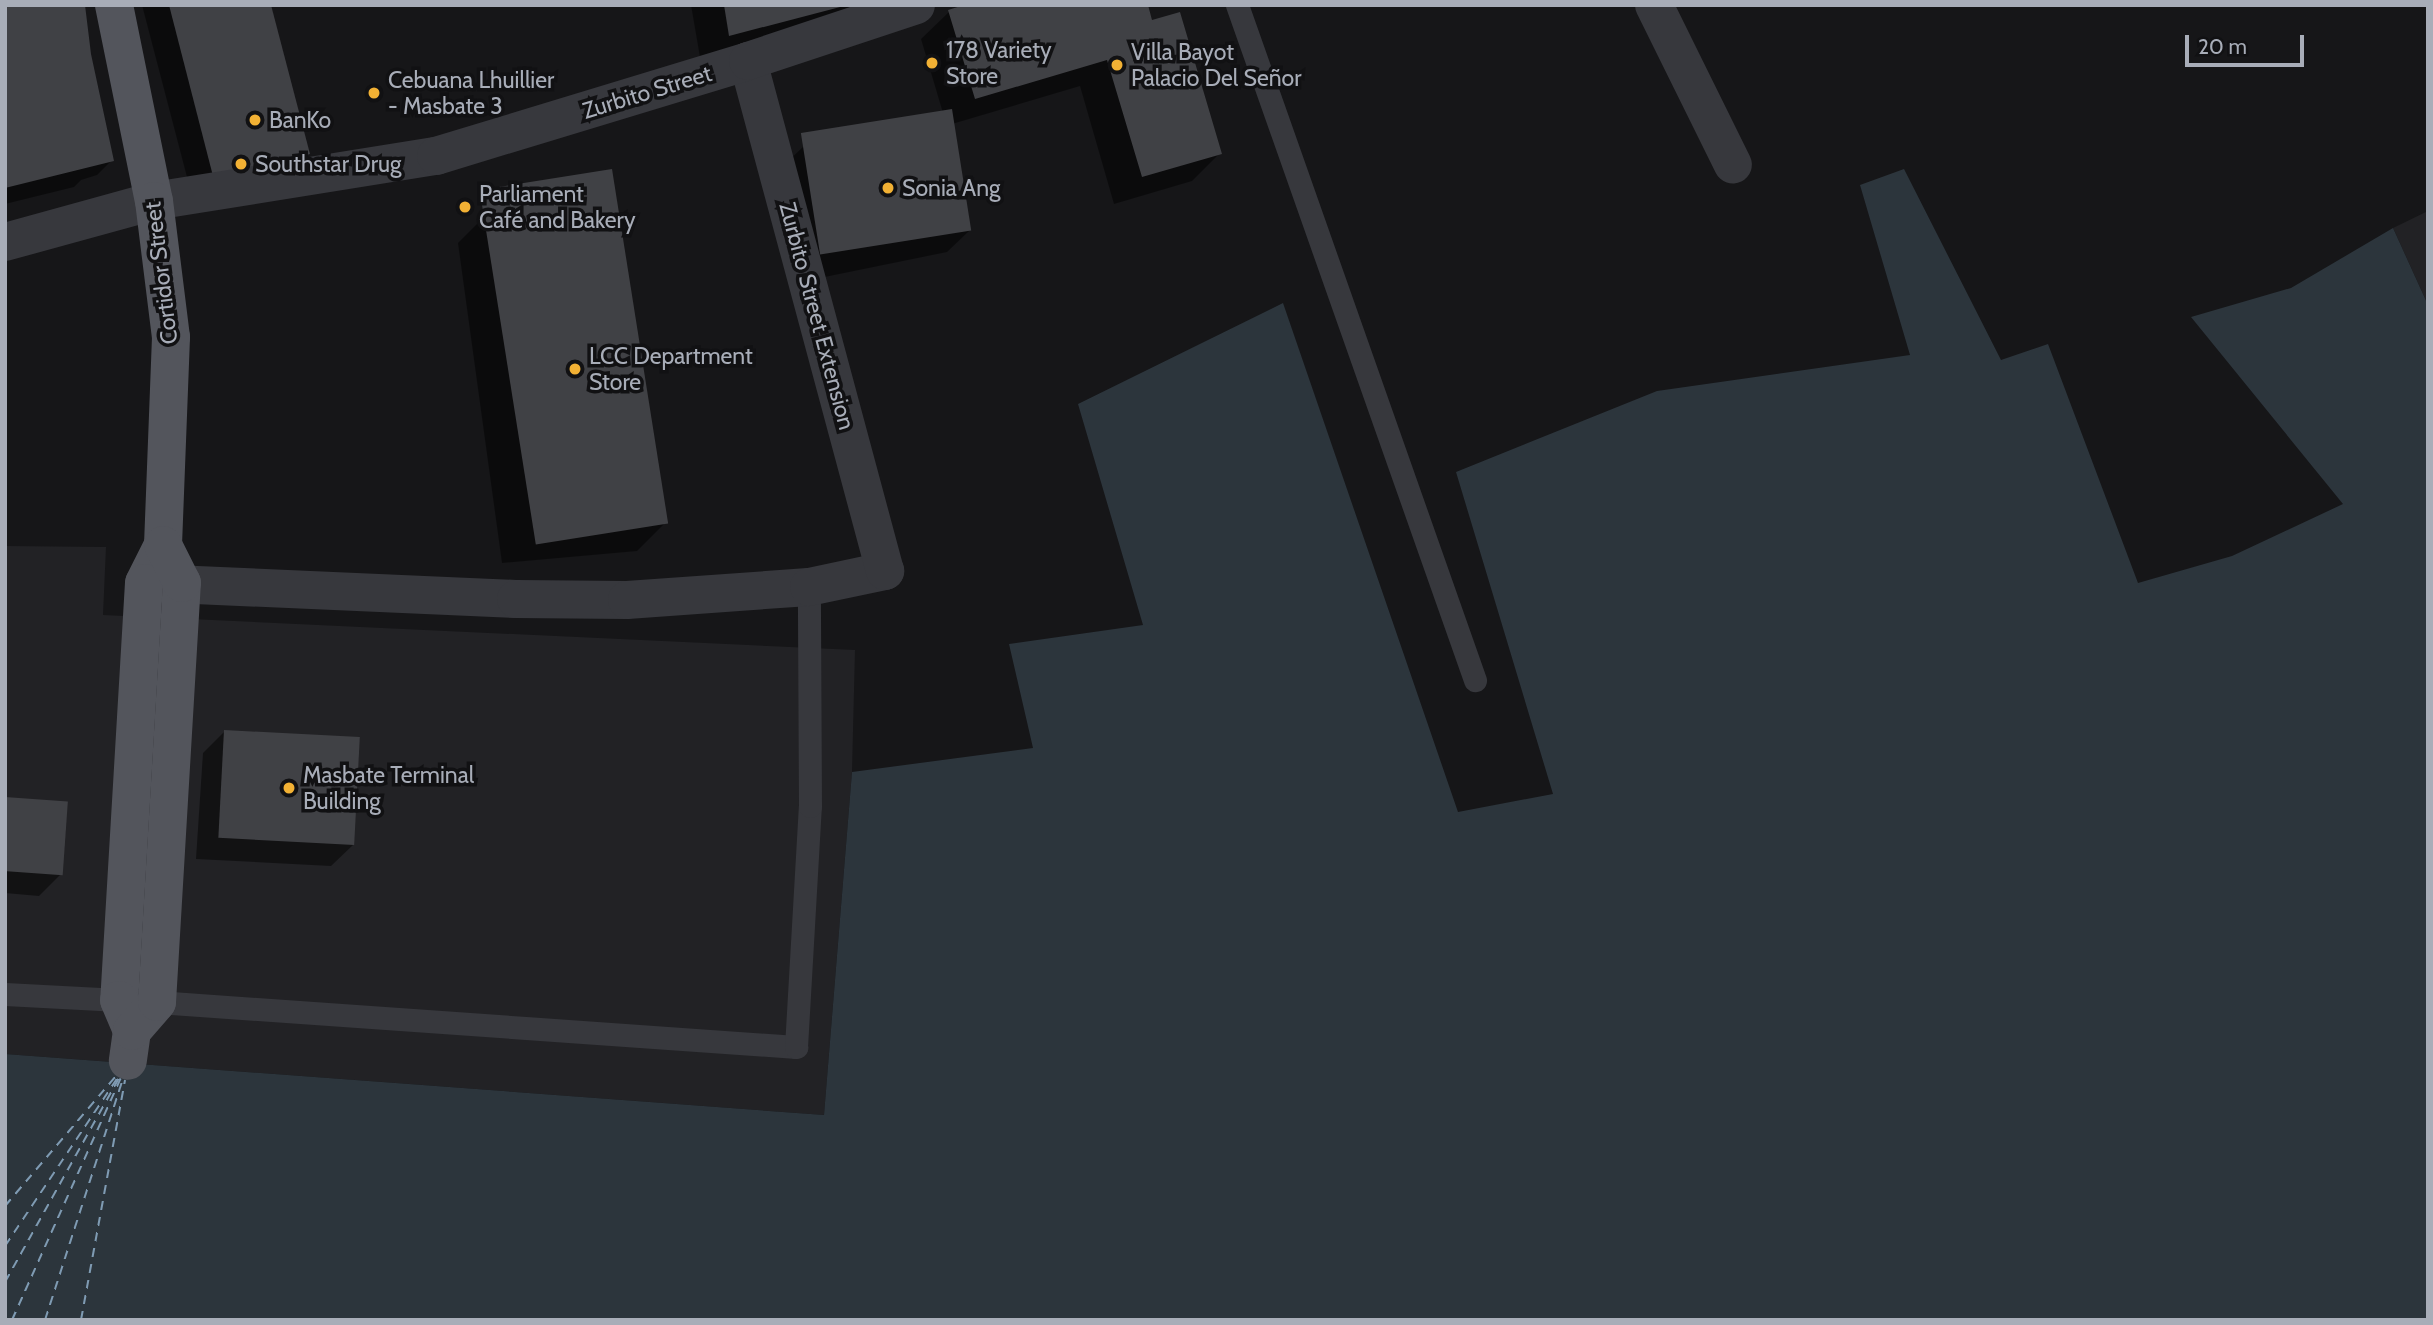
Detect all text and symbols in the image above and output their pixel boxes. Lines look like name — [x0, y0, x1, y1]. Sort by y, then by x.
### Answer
scale bar — [2188, 21, 2307, 65]
text: 20 m — [2198, 34, 2247, 59]
place label: 178 Variety Store — [946, 36, 1052, 90]
place label: Villa Bayot Palacio Del Señor — [1131, 38, 1301, 92]
marker: 178 Variety Store — [924, 55, 940, 71]
marker: Villa Bayot Palacio Del Señor — [1109, 57, 1125, 73]
street label: Zurbito Street — [579, 59, 715, 125]
place label: Cebuana Lhuillier - Masbate 3 — [388, 66, 554, 120]
marker: Cebuana Lhuillier - Masbate 3 — [366, 85, 382, 101]
place label: BanKo — [269, 106, 331, 134]
marker: BanKo — [247, 112, 263, 128]
place label: Southstar Drug — [255, 150, 401, 178]
marker: Southstar Drug — [233, 156, 249, 172]
place label: Sonia Ang — [902, 174, 1001, 202]
place label: Parliament Café and Bakery — [479, 180, 635, 234]
marker: Sonia Ang — [880, 180, 896, 196]
marker: Parliament Café and Bakery — [457, 199, 473, 215]
street label: Zurbito Street Extension — [773, 199, 861, 433]
street label: Cortidor Street — [139, 200, 183, 346]
place label: LCC Department Store — [589, 342, 753, 396]
marker: LCC Department Store — [567, 361, 583, 377]
place label: Masbate Terminal Building — [303, 761, 474, 815]
marker: Masbate Terminal Building — [281, 780, 297, 796]

